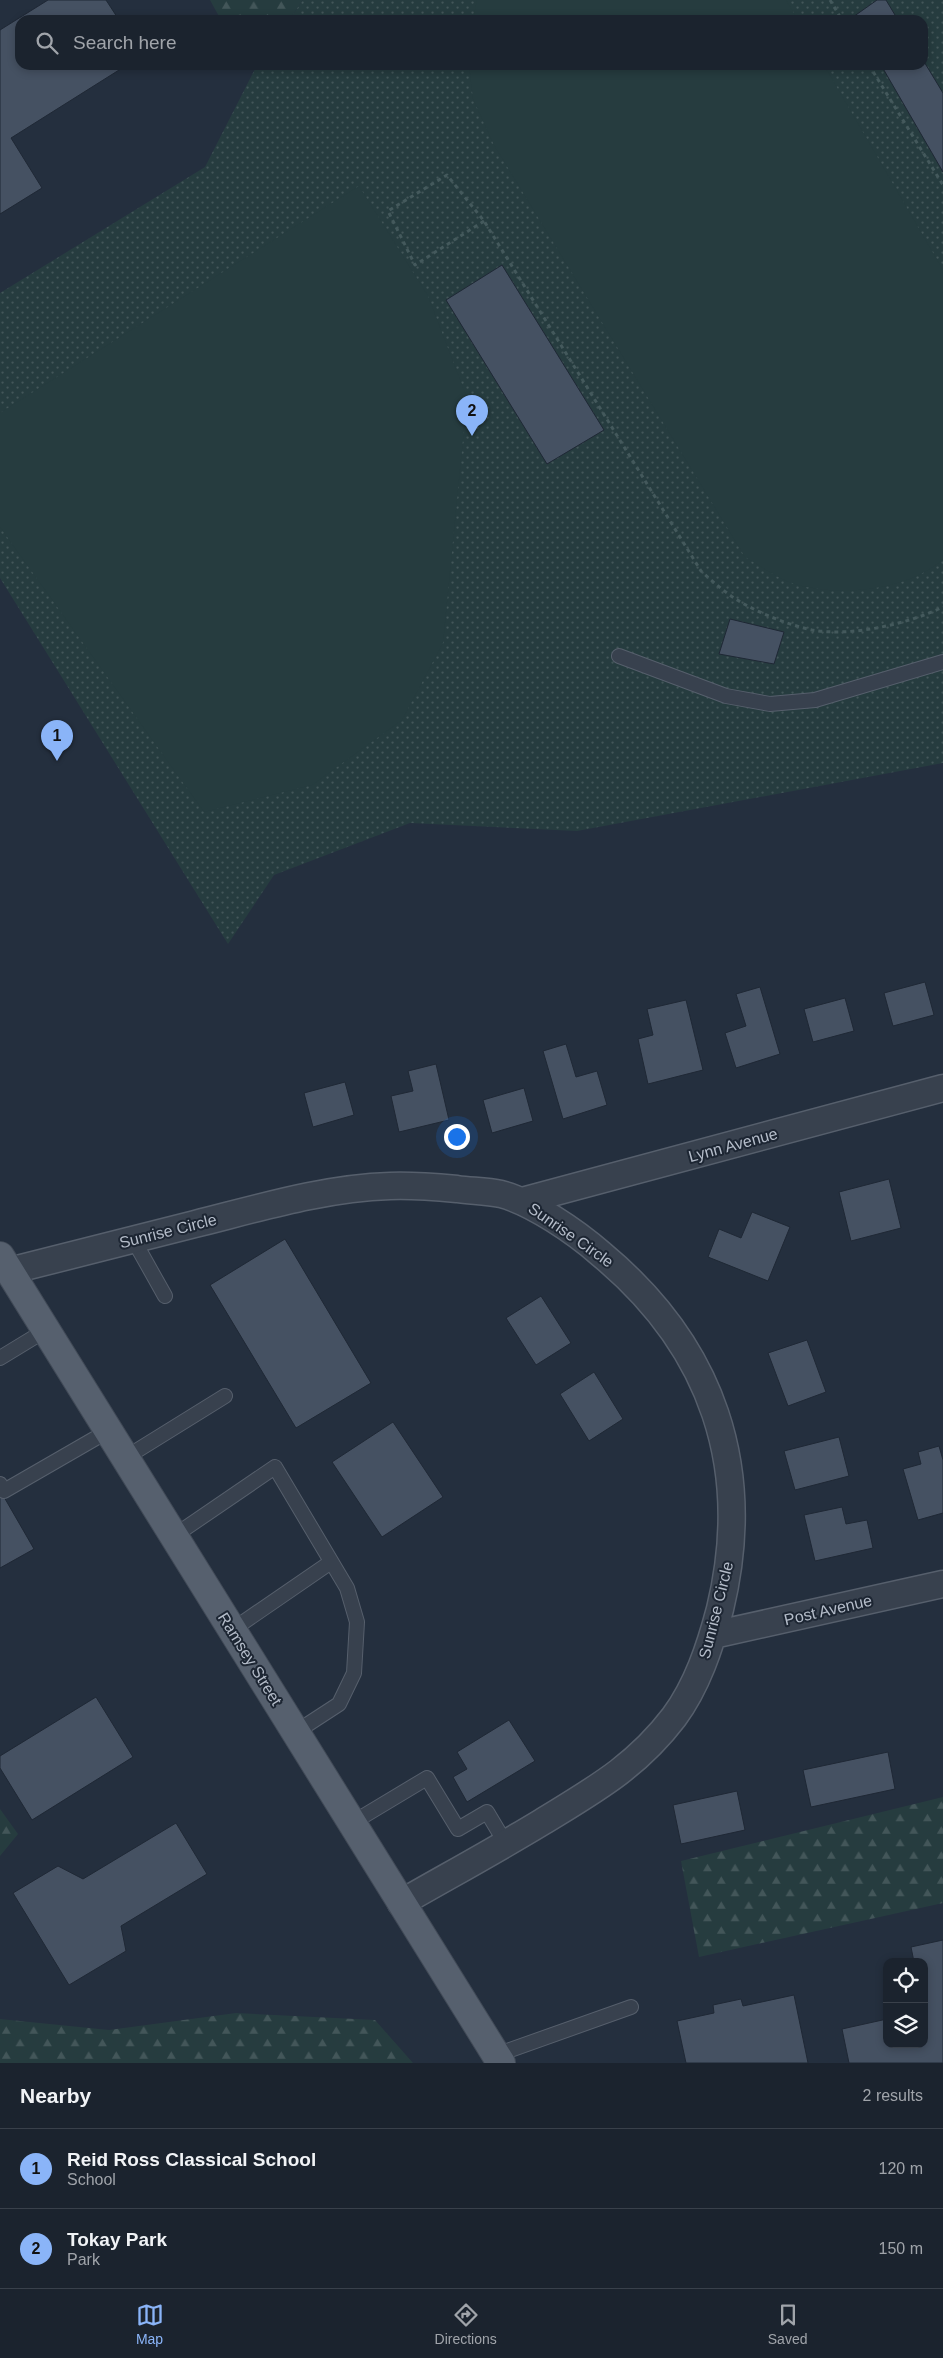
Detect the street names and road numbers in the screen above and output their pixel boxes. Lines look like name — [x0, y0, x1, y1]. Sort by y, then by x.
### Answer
street label: Lynn Avenue — [687, 1125, 780, 1165]
street label: Sunrise Circle — [525, 1199, 617, 1271]
street label: Sunrise Circle — [118, 1211, 218, 1251]
street label: Sunrise Circle — [696, 1560, 736, 1660]
street label: Post Avenue — [782, 1592, 874, 1628]
street label: Ramsey Street — [215, 1610, 286, 1709]

